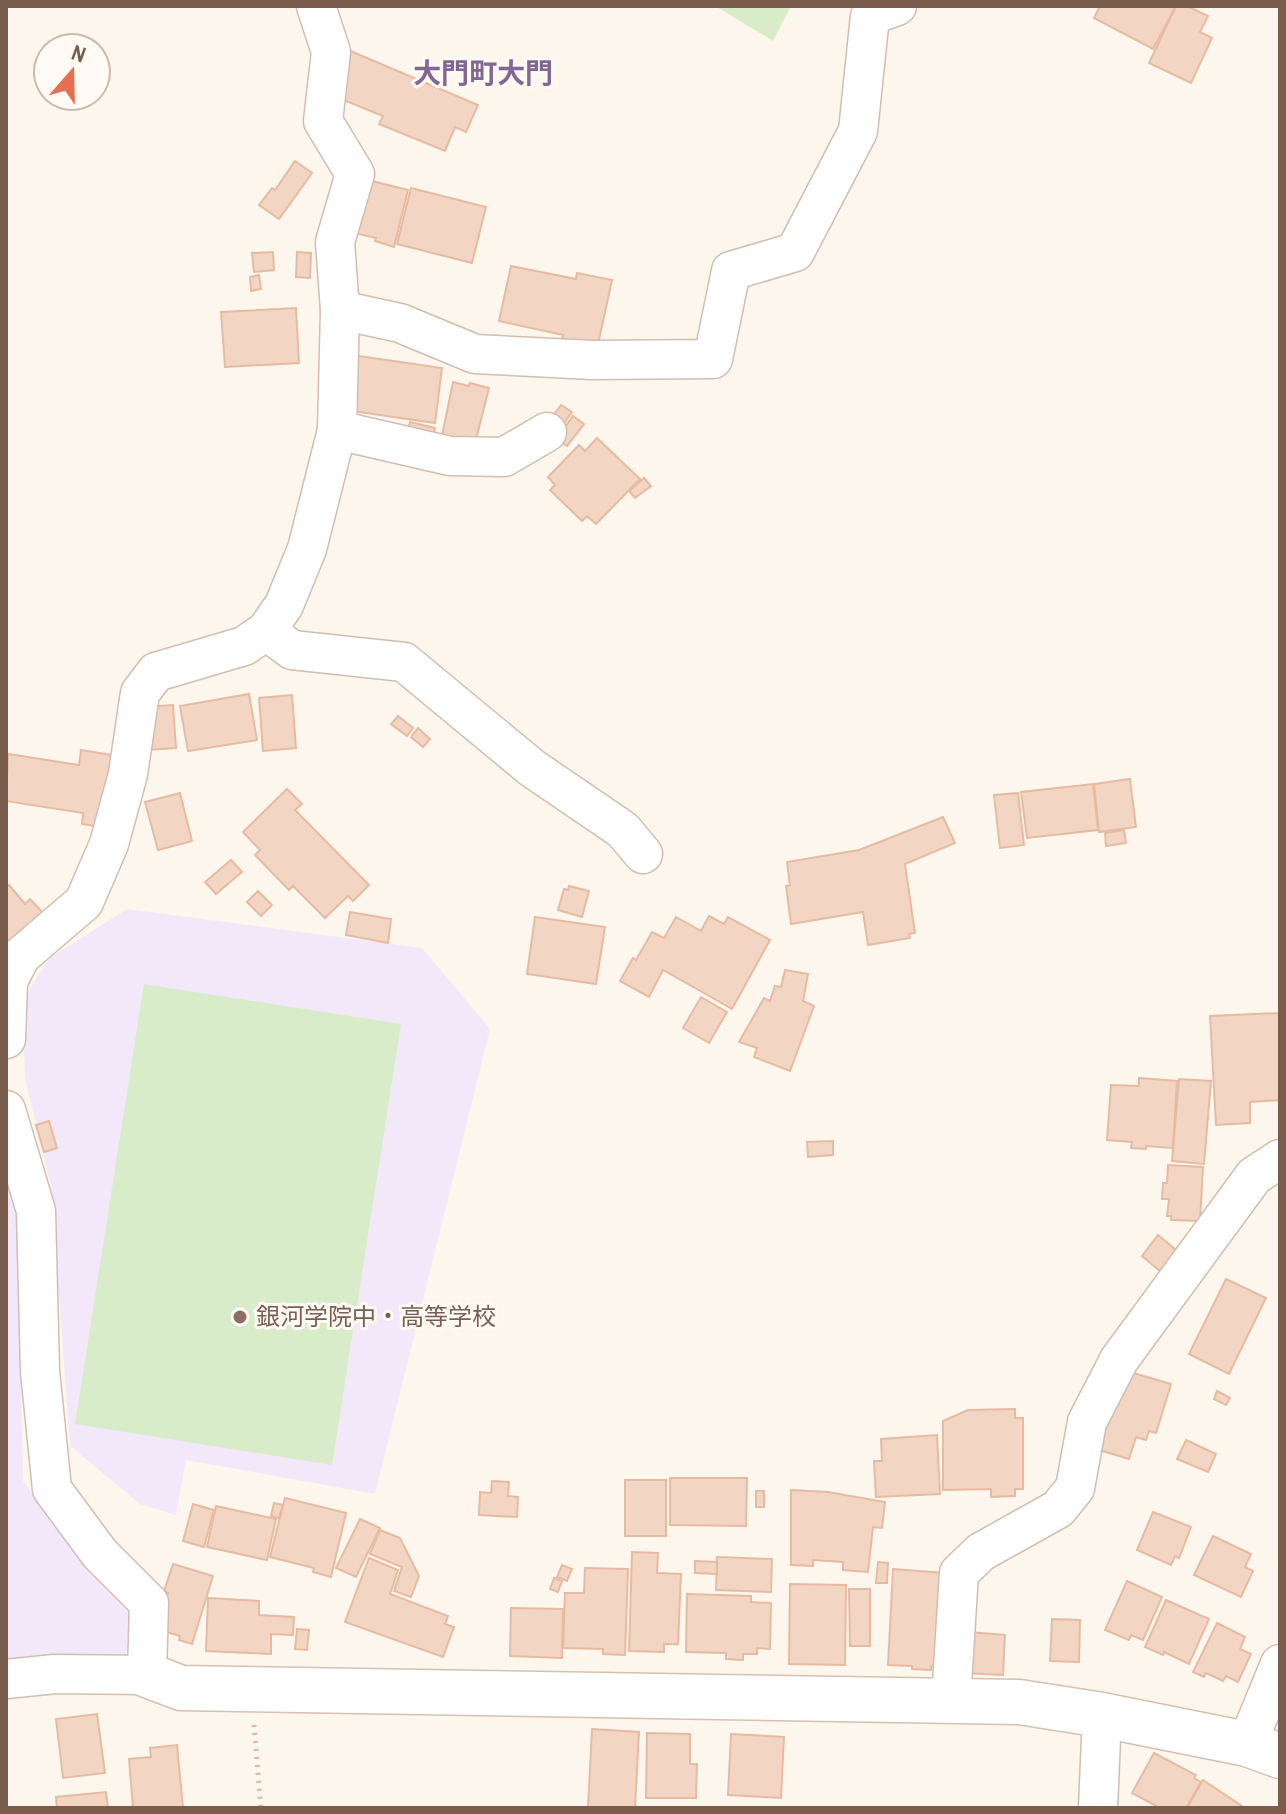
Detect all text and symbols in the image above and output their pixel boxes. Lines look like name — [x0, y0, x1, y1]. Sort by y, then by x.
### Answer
north arrow — [32, 32, 112, 112]
text: N — [68, 37, 90, 70]
district label: 大門町大門 — [413, 54, 553, 92]
place label: 銀河学院中・高等学校 — [256, 1300, 496, 1332]
marker: 銀河学院中・高等学校 — [231, 1308, 249, 1326]

